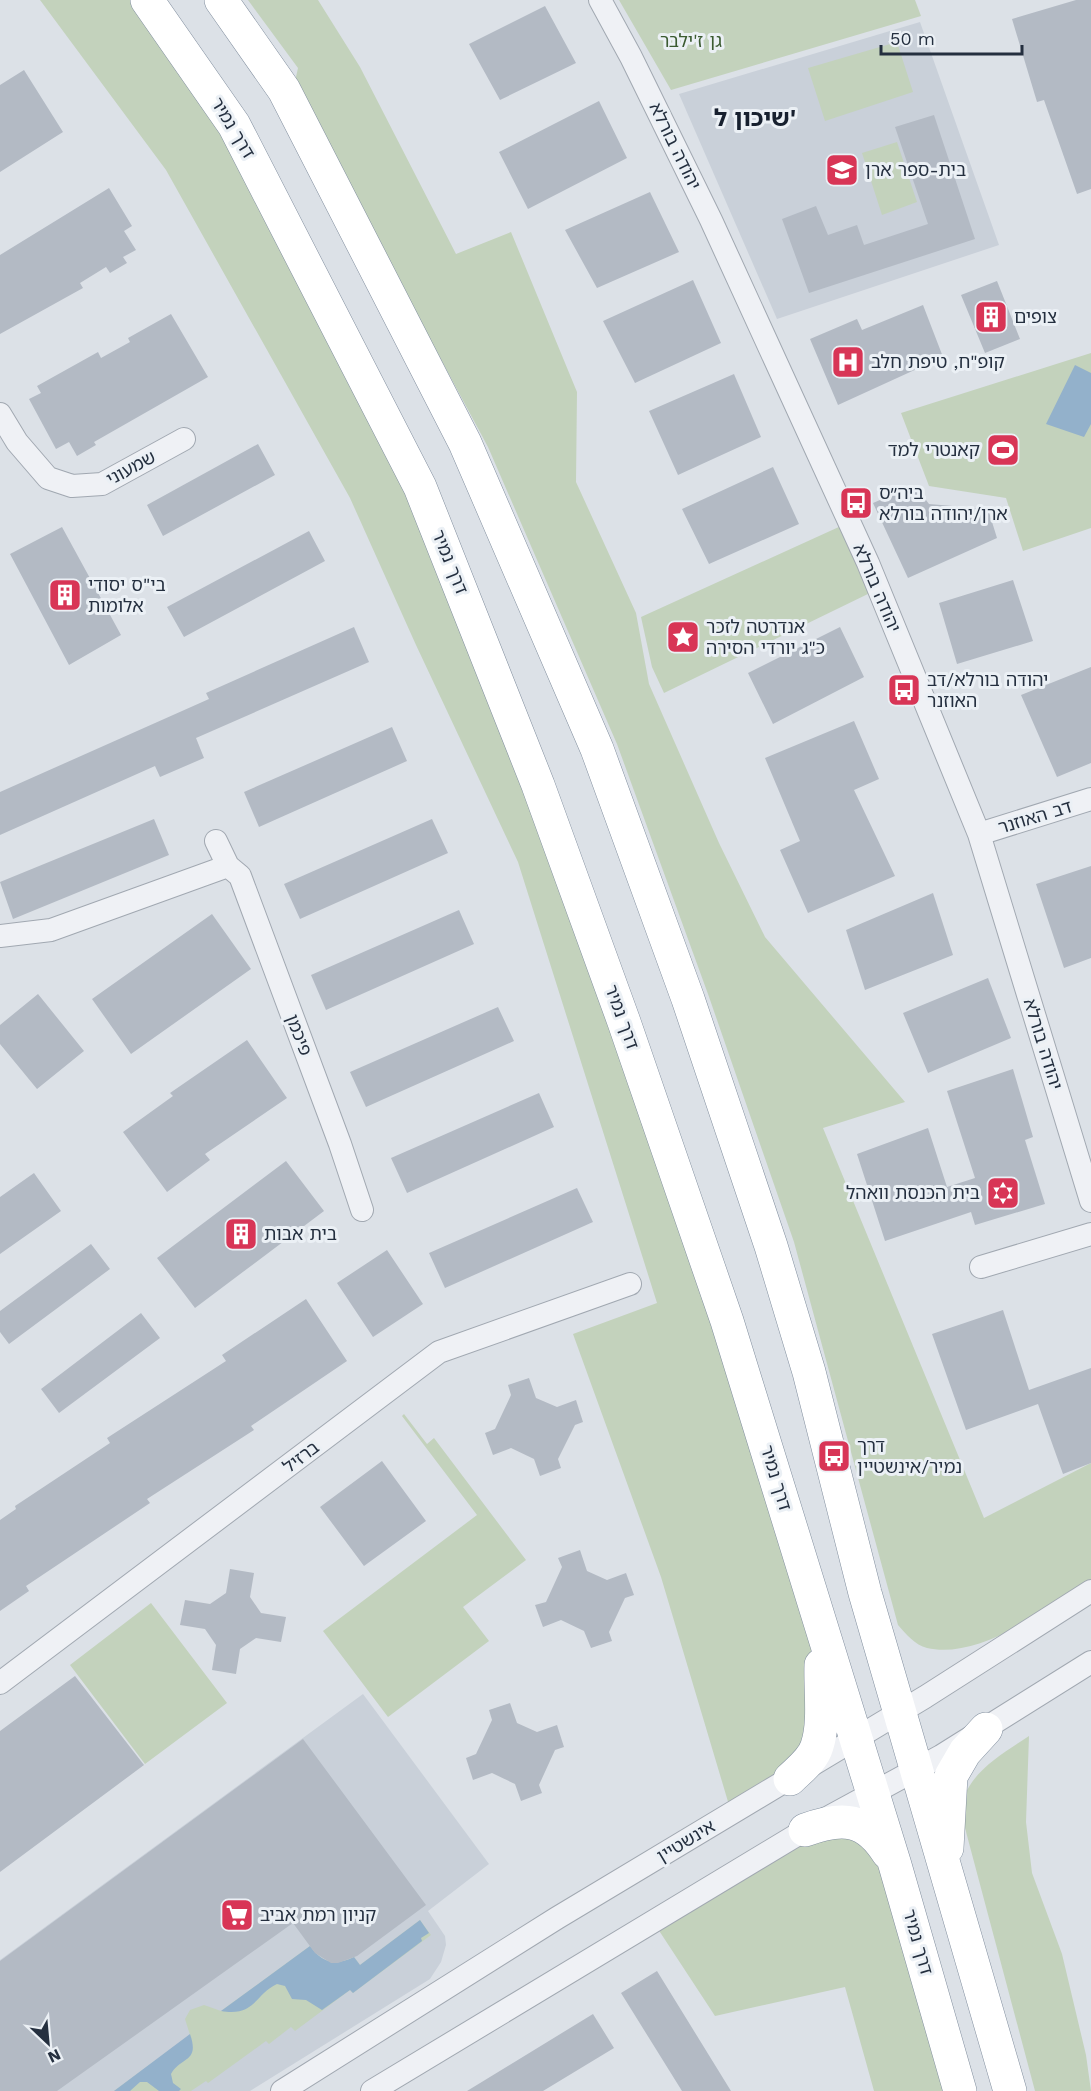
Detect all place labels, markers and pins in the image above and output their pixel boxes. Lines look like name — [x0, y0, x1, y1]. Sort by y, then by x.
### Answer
school or university icon: בית-ספר ארן — [824, 152, 860, 188]
place label: בית-ספר ארן — [865, 159, 966, 180]
building icon: צופים — [973, 299, 1009, 335]
place label: צופים — [1014, 306, 1057, 327]
hospital icon: קופ"ח, טיפת חלב — [830, 344, 866, 380]
place label: קופ"ח, טיפת חלב — [871, 351, 1005, 372]
sports icon: קאנטרי למד — [985, 432, 1021, 468]
place label: קאנטרי למד — [888, 439, 980, 460]
place label: ביה״ס ארן/יהודה בורלא — [879, 482, 1008, 524]
bus stop icon: ביה״ס ארן/יהודה בורלא — [838, 485, 874, 521]
place label: בי"ס יסודי אלומות — [88, 574, 166, 616]
building icon: בי"ס יסודי אלומות — [47, 577, 83, 613]
place label: אנדרטה לזכר כ"ג יורדי הסירה — [706, 616, 825, 658]
place icon: אנדרטה לזכר כ"ג יורדי הסירה — [665, 619, 701, 655]
place label: יהודה בורלא/דב האוזנר — [927, 669, 1048, 711]
bus stop icon: יהודה בורלא/דב האוזנר — [886, 672, 922, 708]
synagogue icon: בית הכנסת וואהל — [985, 1175, 1021, 1211]
place label: בית הכנסת וואהל — [846, 1182, 980, 1203]
building icon: בית אבות — [223, 1216, 259, 1252]
place label: בית אבות — [264, 1223, 337, 1244]
place label: דרך נמיר/אינשטיין — [857, 1435, 962, 1477]
bus stop icon: דרך נמיר/אינשטיין — [816, 1438, 852, 1474]
supermarket icon: קניון רמת אביב — [219, 1897, 255, 1933]
place label: קניון רמת אביב — [260, 1904, 376, 1925]

